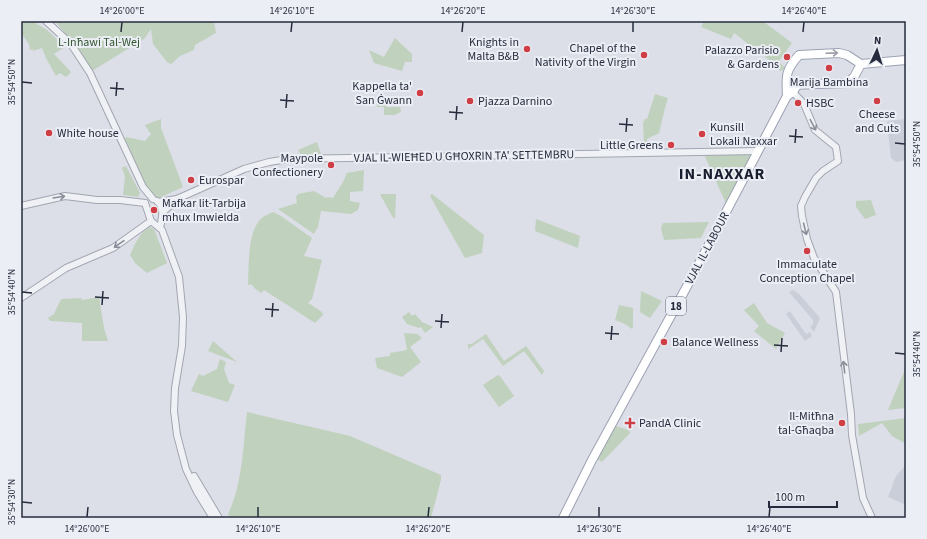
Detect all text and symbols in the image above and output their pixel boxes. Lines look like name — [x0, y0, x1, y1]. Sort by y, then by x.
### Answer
text: 14°26'00"E — [99, 4, 145, 18]
text: 14°26'10"E — [269, 4, 315, 18]
text: 14°26'20"E — [440, 4, 486, 18]
text: 14°26'30"E — [610, 4, 656, 18]
text: 14°26'40"E — [781, 4, 827, 18]
north arrow — [857, 30, 897, 70]
text: N — [873, 33, 882, 48]
park label: L-Inħawi Tal-Wej — [58, 34, 140, 51]
place label: Knights in Malta B&B — [467, 34, 519, 65]
place label: Chapel of the Nativity of the Virgin — [535, 40, 636, 71]
place label: Palazzo Parisio & Gardens — [705, 42, 779, 73]
marker: Knights in Malta B&B — [522, 44, 532, 54]
one-way arrow — [825, 49, 838, 57]
marker: Chapel of the Nativity of the Virgin — [639, 50, 649, 60]
marker: Palazzo Parisio & Gardens — [782, 52, 792, 62]
text: 35°54'50"N — [5, 59, 19, 105]
marker: Marija Bambina — [824, 63, 834, 73]
place label: Marija Bambina — [790, 74, 868, 91]
place label: Kappella ta' San Ġwann — [352, 78, 412, 109]
marker: Kappella ta' San Ġwann — [415, 88, 425, 98]
place label: Pjazza Darnino — [478, 93, 552, 110]
place label: HSBC — [806, 95, 834, 112]
marker: Pjazza Darnino — [465, 96, 475, 106]
marker: Cheese and Cuts — [872, 96, 882, 106]
marker: HSBC — [793, 98, 803, 108]
place label: Cheese and Cuts — [855, 106, 899, 137]
place label: Kunsill Lokali Naxxar — [710, 119, 778, 150]
one-way arrow — [810, 119, 817, 131]
text: 35°54'50"N — [910, 121, 924, 167]
place label: White house — [57, 125, 119, 142]
marker: White house — [44, 128, 54, 138]
marker: Kunsill Lokali Naxxar — [697, 129, 707, 139]
place label: Little Greens — [600, 137, 663, 154]
marker: Little Greens — [666, 140, 676, 150]
street label: VJAL IL-WIEĦED U GĦOXRIN TA' SETTEMBRU — [354, 146, 574, 167]
place label: Maypole Confectionery — [252, 150, 323, 181]
marker: Maypole Confectionery — [326, 160, 336, 170]
district label: IN-NAXXAR — [679, 163, 765, 185]
place label: Eurospar — [199, 172, 245, 189]
marker: Eurospar — [186, 175, 196, 185]
one-way arrow — [52, 193, 65, 201]
place label: Mafkar lit-Tarbija mhux Imwielda — [162, 195, 246, 226]
marker: Mafkar lit-Tarbija mhux Imwielda — [149, 205, 159, 215]
street label: VJAL IL-LABOUR — [681, 209, 734, 287]
one-way arrow — [801, 223, 809, 236]
one-way arrow — [114, 240, 125, 248]
marker: Immaculate Conception Chapel — [802, 246, 812, 256]
place label: Immaculate Conception Chapel — [759, 256, 855, 287]
text: 35°54'40"N — [5, 269, 19, 315]
road number: 18 — [666, 297, 686, 315]
text: 35°54'40"N — [910, 331, 924, 377]
place label: Balance Wellness — [672, 334, 758, 351]
marker: Balance Wellness — [659, 337, 669, 347]
one-way arrow — [840, 361, 848, 374]
place label: Il-Mitħna tal-Għaqba — [778, 408, 834, 439]
place label: PandA Clinic — [639, 415, 702, 432]
marker: PandA Clinic — [624, 417, 636, 429]
marker: Il-Mitħna tal-Għaqba — [837, 418, 847, 428]
text: 35°54'30"N — [5, 479, 19, 525]
scale bar — [769, 483, 837, 509]
text: 100 m — [775, 489, 805, 506]
text: 14°26'00"E — [64, 522, 110, 536]
text: 14°26'10"E — [235, 522, 281, 536]
text: 14°26'20"E — [405, 522, 451, 536]
text: 14°26'30"E — [576, 522, 622, 536]
text: 14°26'40"E — [746, 522, 792, 536]

